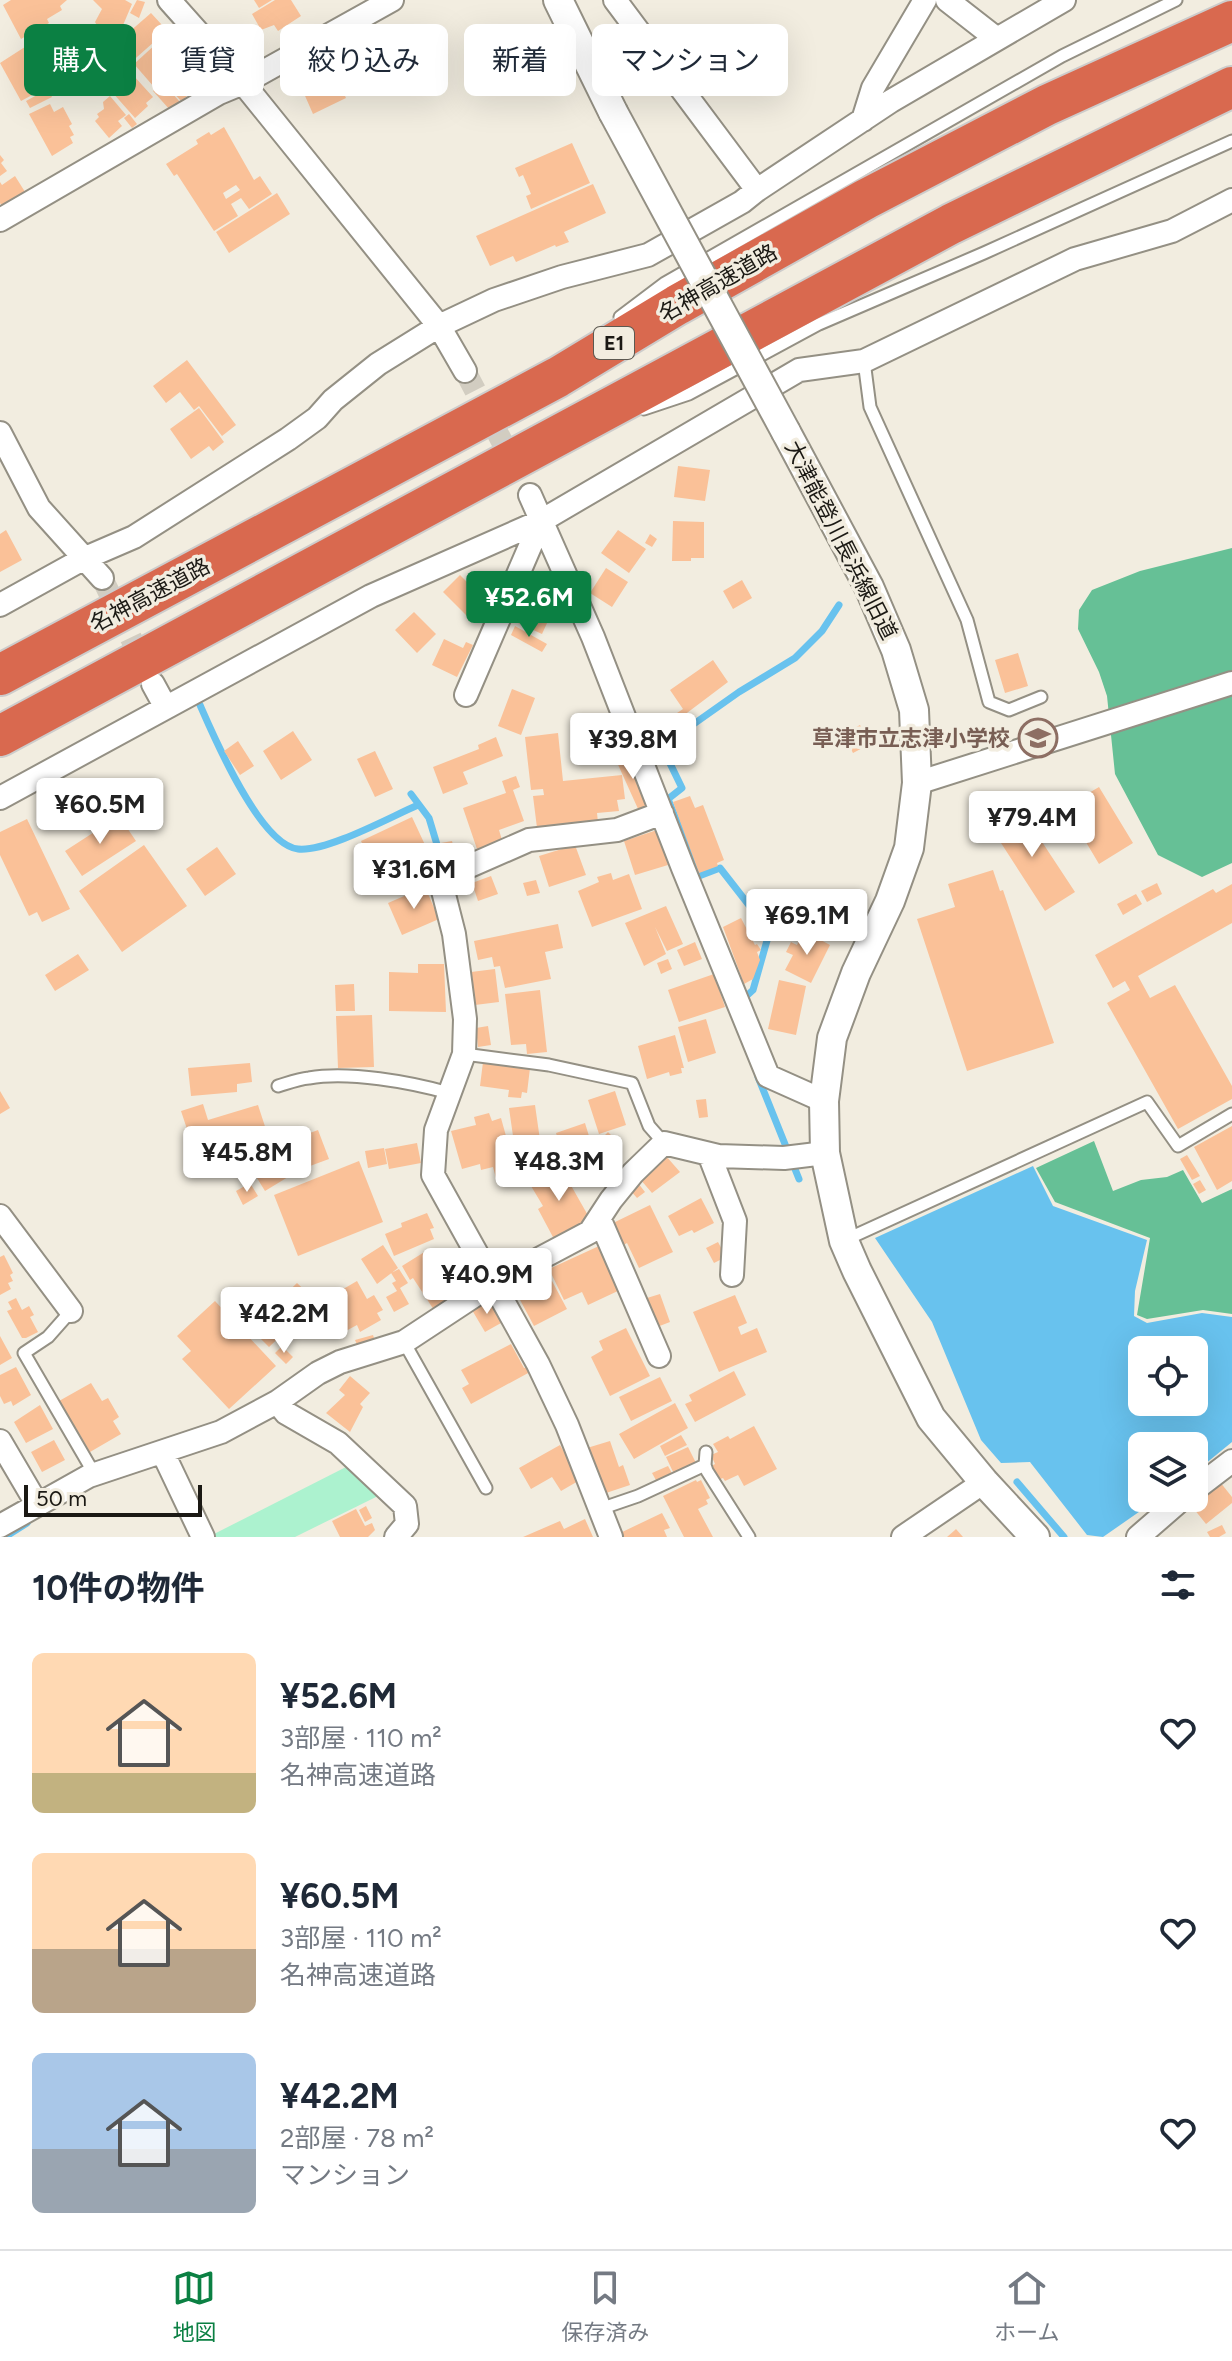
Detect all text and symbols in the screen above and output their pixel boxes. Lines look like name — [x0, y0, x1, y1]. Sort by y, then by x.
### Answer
chip: 購入 — [24, 24, 136, 96]
chip: 賃貸 — [152, 24, 264, 96]
chip: 絞り込み — [280, 24, 448, 96]
chip: 新着 — [464, 24, 576, 96]
chip: マンション — [592, 24, 788, 96]
street label: 名神高速道路 — [654, 238, 782, 328]
road number: E1 — [594, 327, 634, 359]
street label: 大津能登川長浜線旧道 — [779, 436, 903, 644]
street label: 名神高速道路 — [85, 552, 215, 638]
pin: ¥52.6M — [464, 571, 594, 639]
text: ¥52.6M — [484, 581, 574, 613]
pin: ¥39.8M — [568, 713, 698, 781]
school or university icon: 草津市立志津小学校 — [1017, 717, 1059, 759]
text: ¥39.8M — [588, 723, 678, 755]
place label: 草津市立志津小学校 — [812, 725, 1010, 752]
pin: ¥60.5M — [35, 778, 165, 846]
text: ¥60.5M — [54, 788, 146, 820]
pin: ¥79.4M — [967, 791, 1097, 859]
text: ¥79.4M — [987, 801, 1077, 833]
pin: ¥31.6M — [349, 843, 479, 911]
text: ¥31.6M — [372, 853, 456, 885]
pin: ¥69.1M — [742, 889, 872, 957]
text: ¥69.1M — [764, 899, 850, 931]
pin: ¥45.8M — [182, 1126, 312, 1194]
pin: ¥48.3M — [494, 1135, 624, 1203]
text: ¥45.8M — [201, 1136, 293, 1168]
text: ¥48.3M — [513, 1145, 605, 1177]
pin: ¥40.9M — [422, 1248, 552, 1316]
text: ¥40.9M — [441, 1258, 533, 1290]
pin: ¥42.2M — [219, 1287, 349, 1355]
text: ¥42.2M — [239, 1297, 329, 1329]
map controls — [1128, 1336, 1208, 1512]
button: locate — [1128, 1336, 1208, 1416]
button: layers — [1128, 1432, 1208, 1512]
scale bar — [24, 1481, 202, 1517]
text: 50 m — [36, 1485, 87, 1512]
icon: filters — [1156, 1563, 1200, 1607]
text: 10件の物件 — [32, 1568, 204, 1609]
text: ¥52.6M — [280, 1676, 397, 1717]
icon: home — [96, 1685, 192, 1781]
icon: heart — [1156, 1711, 1200, 1755]
text: 3部屋 · 110 m² — [280, 1722, 442, 1754]
text: 名神高速道路 — [280, 1759, 436, 1791]
text: ¥60.5M — [280, 1876, 399, 1917]
icon: home — [96, 1885, 192, 1981]
icon: heart — [1156, 1911, 1200, 1955]
text: 3部屋 · 110 m² — [280, 1922, 442, 1954]
text: 名神高速道路 — [280, 1959, 436, 1991]
text: ¥42.2M — [280, 2076, 399, 2117]
icon: home — [96, 2085, 192, 2181]
icon: heart — [1156, 2111, 1200, 2155]
text: 2部屋 · 78 m² — [280, 2122, 434, 2154]
text: マンション — [280, 2159, 410, 2191]
tab: 地図 — [172, 2266, 216, 2346]
tab: 保存済み — [561, 2266, 649, 2346]
tab: ホーム — [994, 2266, 1060, 2346]

